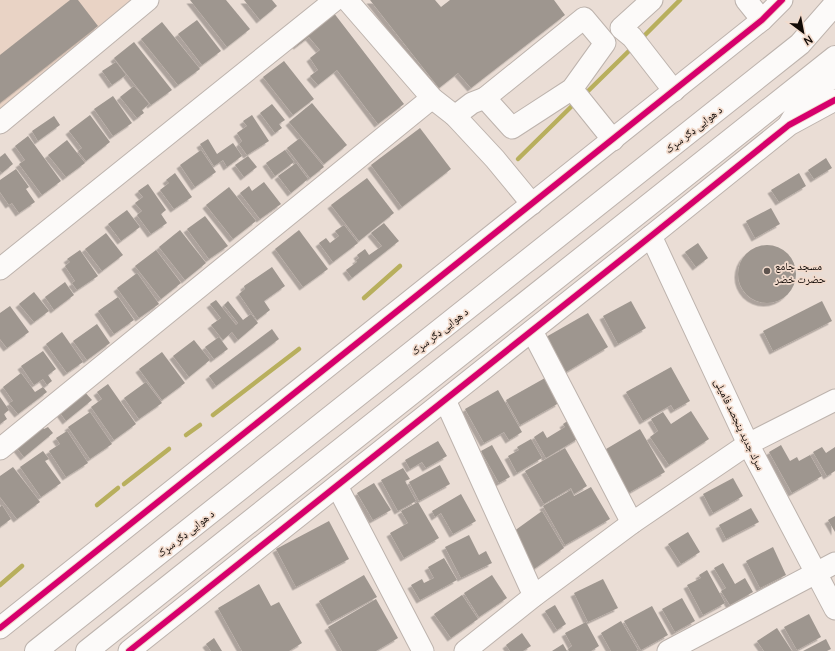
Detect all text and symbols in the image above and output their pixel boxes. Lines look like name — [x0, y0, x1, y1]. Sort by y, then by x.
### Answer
north arrow — [783, 12, 823, 52]
text: N — [801, 32, 816, 49]
street label: د هوایی ډګر سړک — [661, 102, 725, 156]
place label: مسجد جامع حضرت خضر — [774, 258, 826, 286]
marker: مسجد جامع حضرت خضر — [762, 266, 772, 276]
street label: د هوایی ډګر سړک — [407, 304, 471, 358]
street label: سرك جدید پنجصد فامیلی — [711, 376, 769, 472]
street label: د هوایی ډګر سړک — [153, 506, 217, 560]

